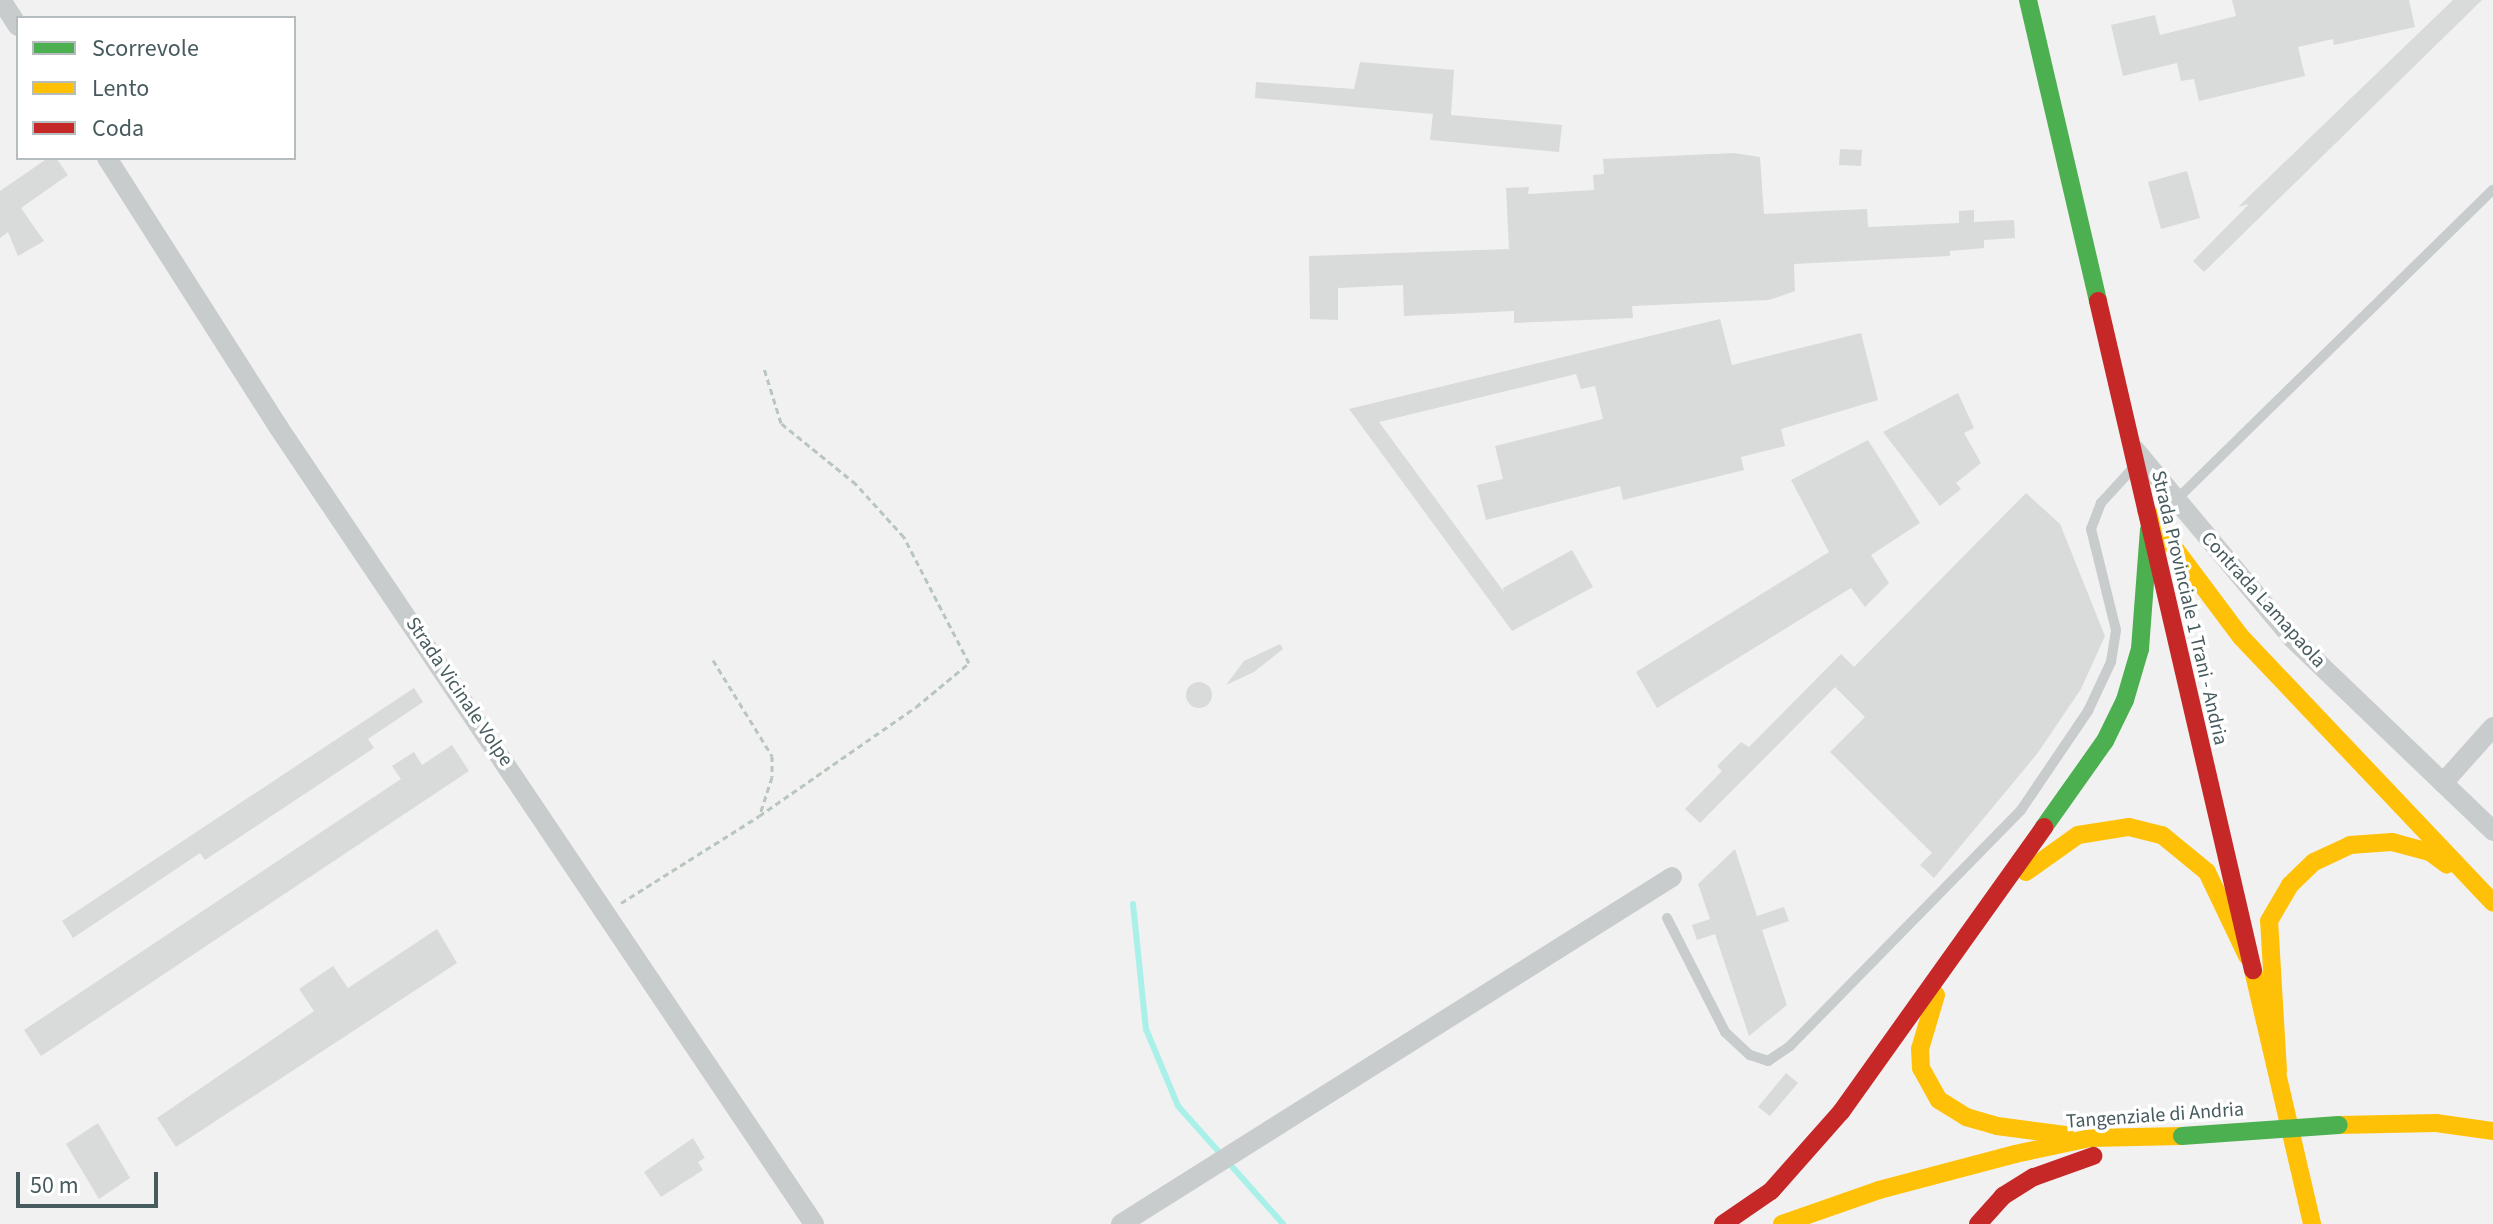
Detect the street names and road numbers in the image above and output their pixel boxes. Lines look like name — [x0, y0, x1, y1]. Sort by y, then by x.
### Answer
street label: Strada Provinciale 1 Trani - Andria — [2146, 468, 2232, 748]
street label: Contrada Lamapaola — [2196, 527, 2330, 673]
street label: Strada Vicinale Volpe — [400, 613, 518, 771]
street label: Tangenziale di Andria — [2065, 1098, 2245, 1134]

